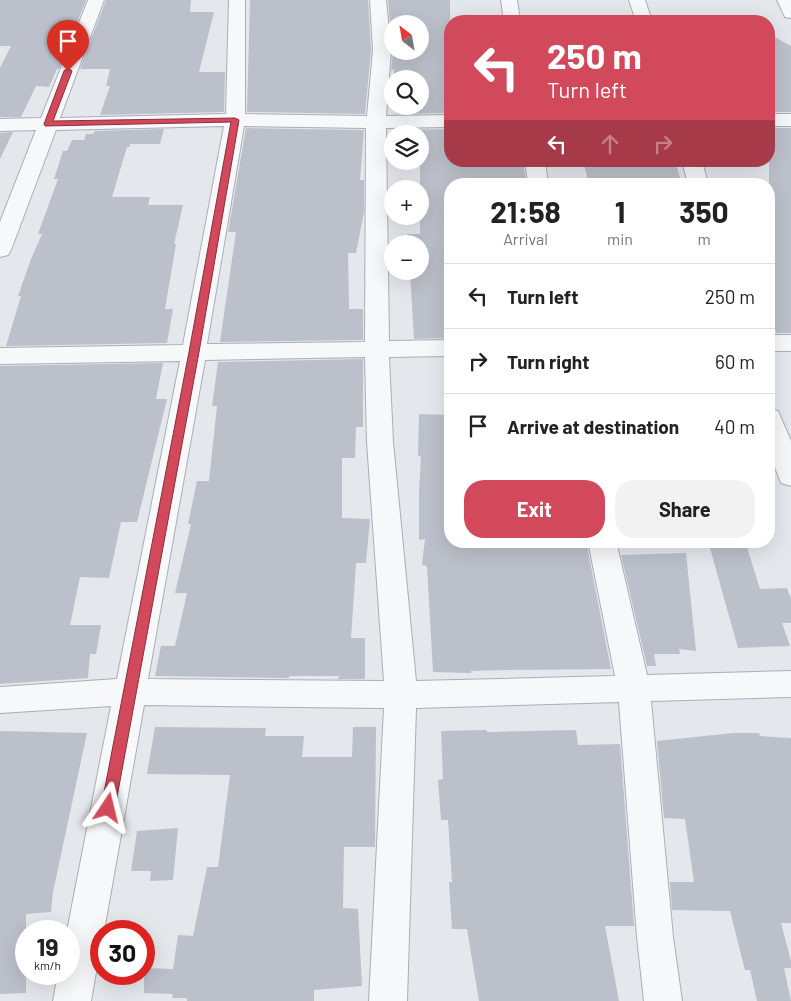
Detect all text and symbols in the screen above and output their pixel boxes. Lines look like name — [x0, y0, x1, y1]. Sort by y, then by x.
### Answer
north arrow — [384, 15, 429, 60]
map controls — [384, 15, 429, 280]
pin — [47, 20, 89, 71]
icon: arrive — [54, 27, 82, 55]
text: 250 m — [547, 34, 642, 76]
icon: left — [464, 35, 529, 100]
button: search — [384, 70, 429, 115]
text: Turn left — [547, 76, 627, 102]
button: layers — [384, 125, 429, 170]
icon: left — [543, 130, 571, 158]
icon: ahead — [596, 130, 624, 158]
icon: right — [649, 130, 677, 158]
button: + — [384, 180, 429, 225]
text: 21:58 — [490, 193, 561, 229]
text: 1 — [615, 193, 625, 229]
text: 350 — [679, 193, 729, 229]
text: Arrival — [503, 229, 548, 248]
text: min — [607, 229, 633, 248]
text: m — [697, 229, 711, 248]
button: − — [384, 235, 429, 280]
icon: left — [464, 282, 492, 310]
text: Turn left — [507, 285, 578, 308]
text: 250 m — [705, 285, 755, 308]
icon: right — [464, 347, 492, 375]
text: Turn right — [507, 350, 589, 373]
text: 60 m — [715, 350, 755, 373]
icon: arrive — [464, 412, 492, 440]
text: Arrive at destination — [507, 415, 679, 438]
text: 40 m — [714, 415, 755, 438]
button: Exit — [464, 480, 605, 538]
button: Share — [615, 480, 755, 538]
position arrow — [81, 781, 133, 833]
speed limit sign: 30 — [90, 920, 155, 985]
text: 19 — [36, 931, 59, 961]
text: km/h — [34, 958, 61, 972]

